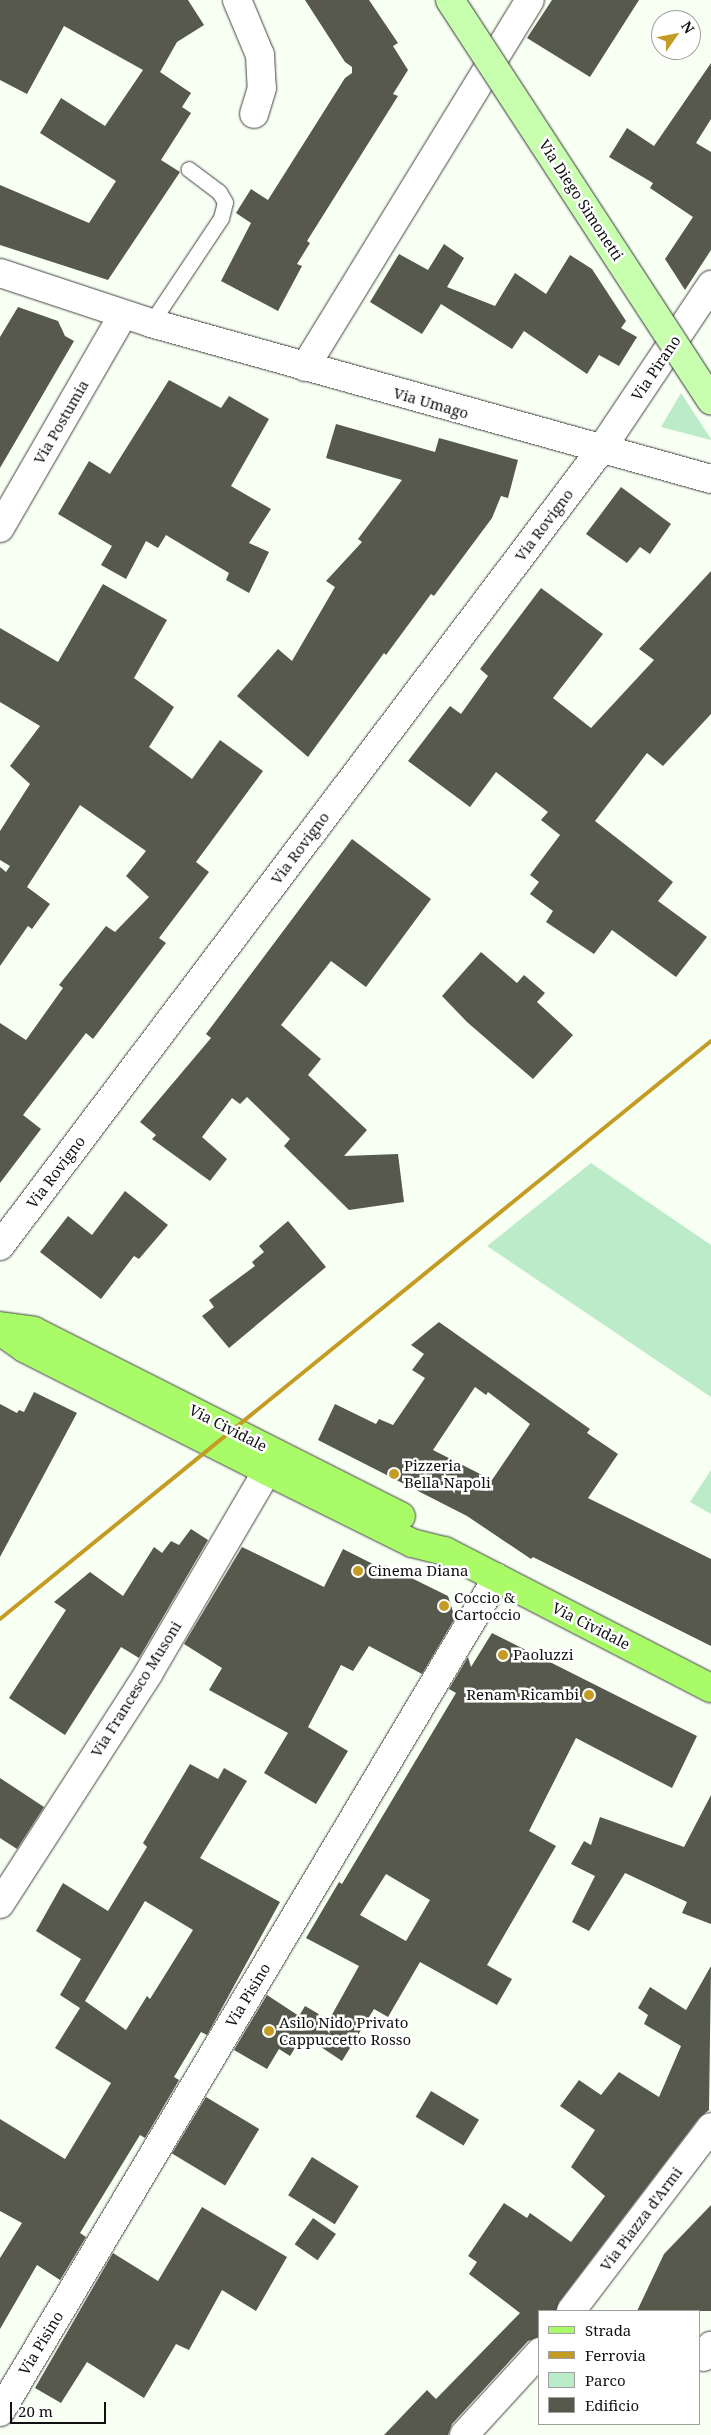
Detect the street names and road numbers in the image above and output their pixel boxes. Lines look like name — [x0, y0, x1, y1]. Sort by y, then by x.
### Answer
street label: Via Diego Simonetti — [535, 136, 627, 264]
street label: Via Pirano — [628, 332, 684, 404]
street label: Via Postumia — [30, 377, 92, 467]
street label: Via Umago — [391, 384, 471, 422]
street label: Via Rovigno — [511, 485, 577, 565]
street label: Via Rovigno — [267, 808, 333, 888]
street label: Via Rovigno — [23, 1132, 89, 1212]
street label: Via Cividale — [186, 1401, 270, 1455]
street label: Via Cividale — [549, 1599, 633, 1653]
street label: Via Francesco Musoni — [87, 1618, 185, 1760]
street label: Via Pisino — [222, 1960, 274, 2030]
street label: Via Piazza d'Armi — [596, 2164, 686, 2274]
street label: Via Pisino — [15, 2308, 67, 2378]

